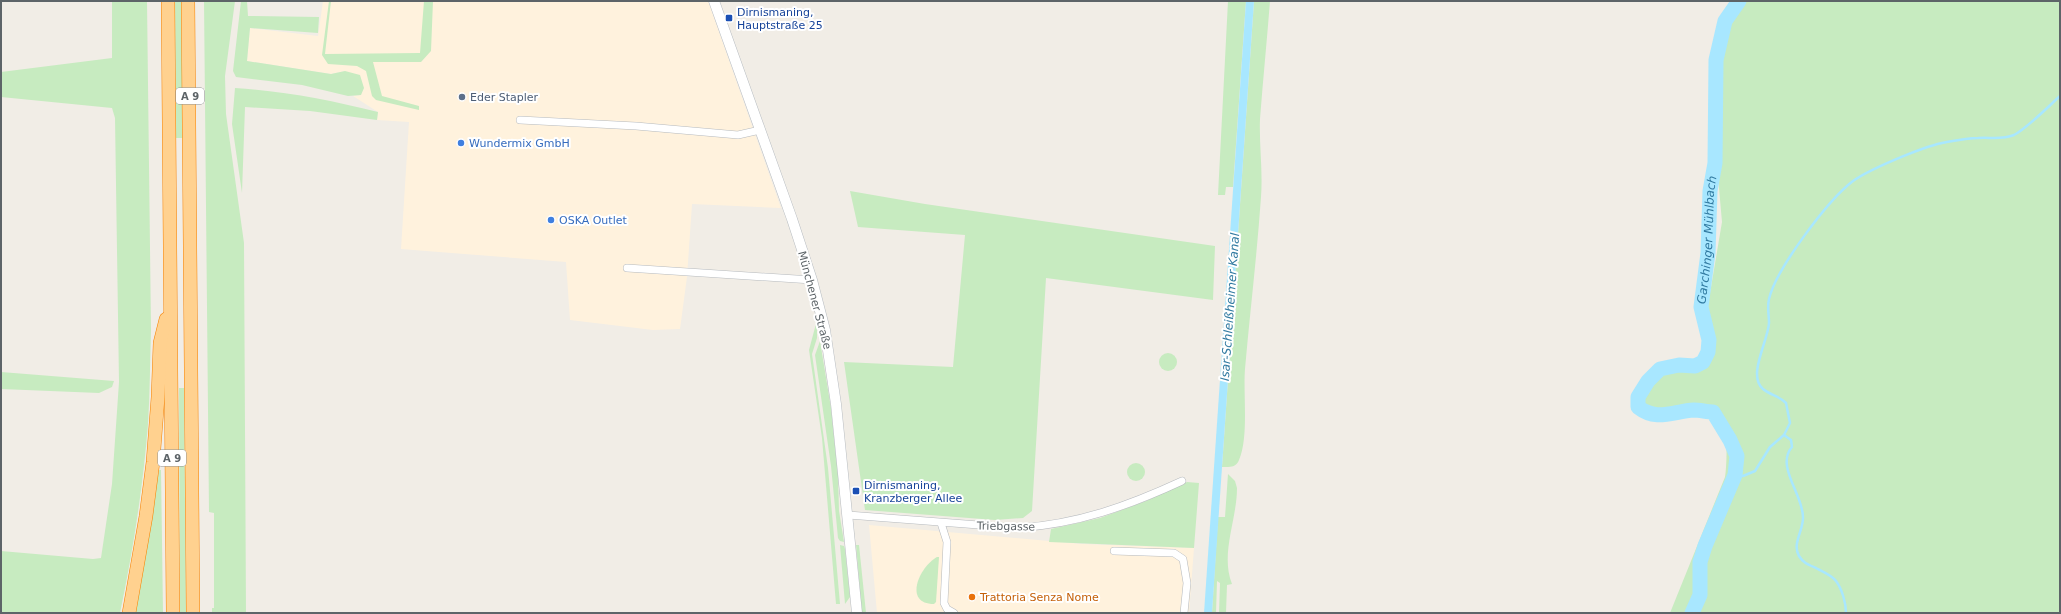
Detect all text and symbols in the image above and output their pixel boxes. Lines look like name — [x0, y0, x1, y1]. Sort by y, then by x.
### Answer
place label: Dirnismaning, Hauptstraße 25 — [737, 6, 823, 32]
marker: Dirnismaning, Hauptstraße 25 — [724, 13, 734, 23]
road number: A 9 — [176, 88, 204, 104]
place label: Eder Stapler — [470, 91, 539, 104]
marker: Eder Stapler — [457, 92, 467, 102]
place label: Wundermix GmbH — [469, 137, 570, 150]
marker: Wundermix GmbH — [456, 138, 466, 148]
water label: Garchinger Mühlbach — [1694, 175, 1720, 305]
place label: OSKA Outlet — [559, 214, 627, 227]
marker: OSKA Outlet — [546, 215, 556, 225]
water label: Isar-Schleißheimer Kanal — [1218, 232, 1242, 382]
street label: Münchener Straße — [795, 250, 834, 351]
road number: A 9 — [158, 450, 186, 466]
place label: Dirnismaning, Kranzberger Allee — [864, 479, 962, 505]
marker: Dirnismaning, Kranzberger Allee — [851, 486, 861, 496]
street label: Triebgasse — [976, 519, 1036, 534]
place label: Trattoria Senza Nome — [979, 591, 1099, 604]
marker: Trattoria Senza Nome — [967, 592, 977, 602]

